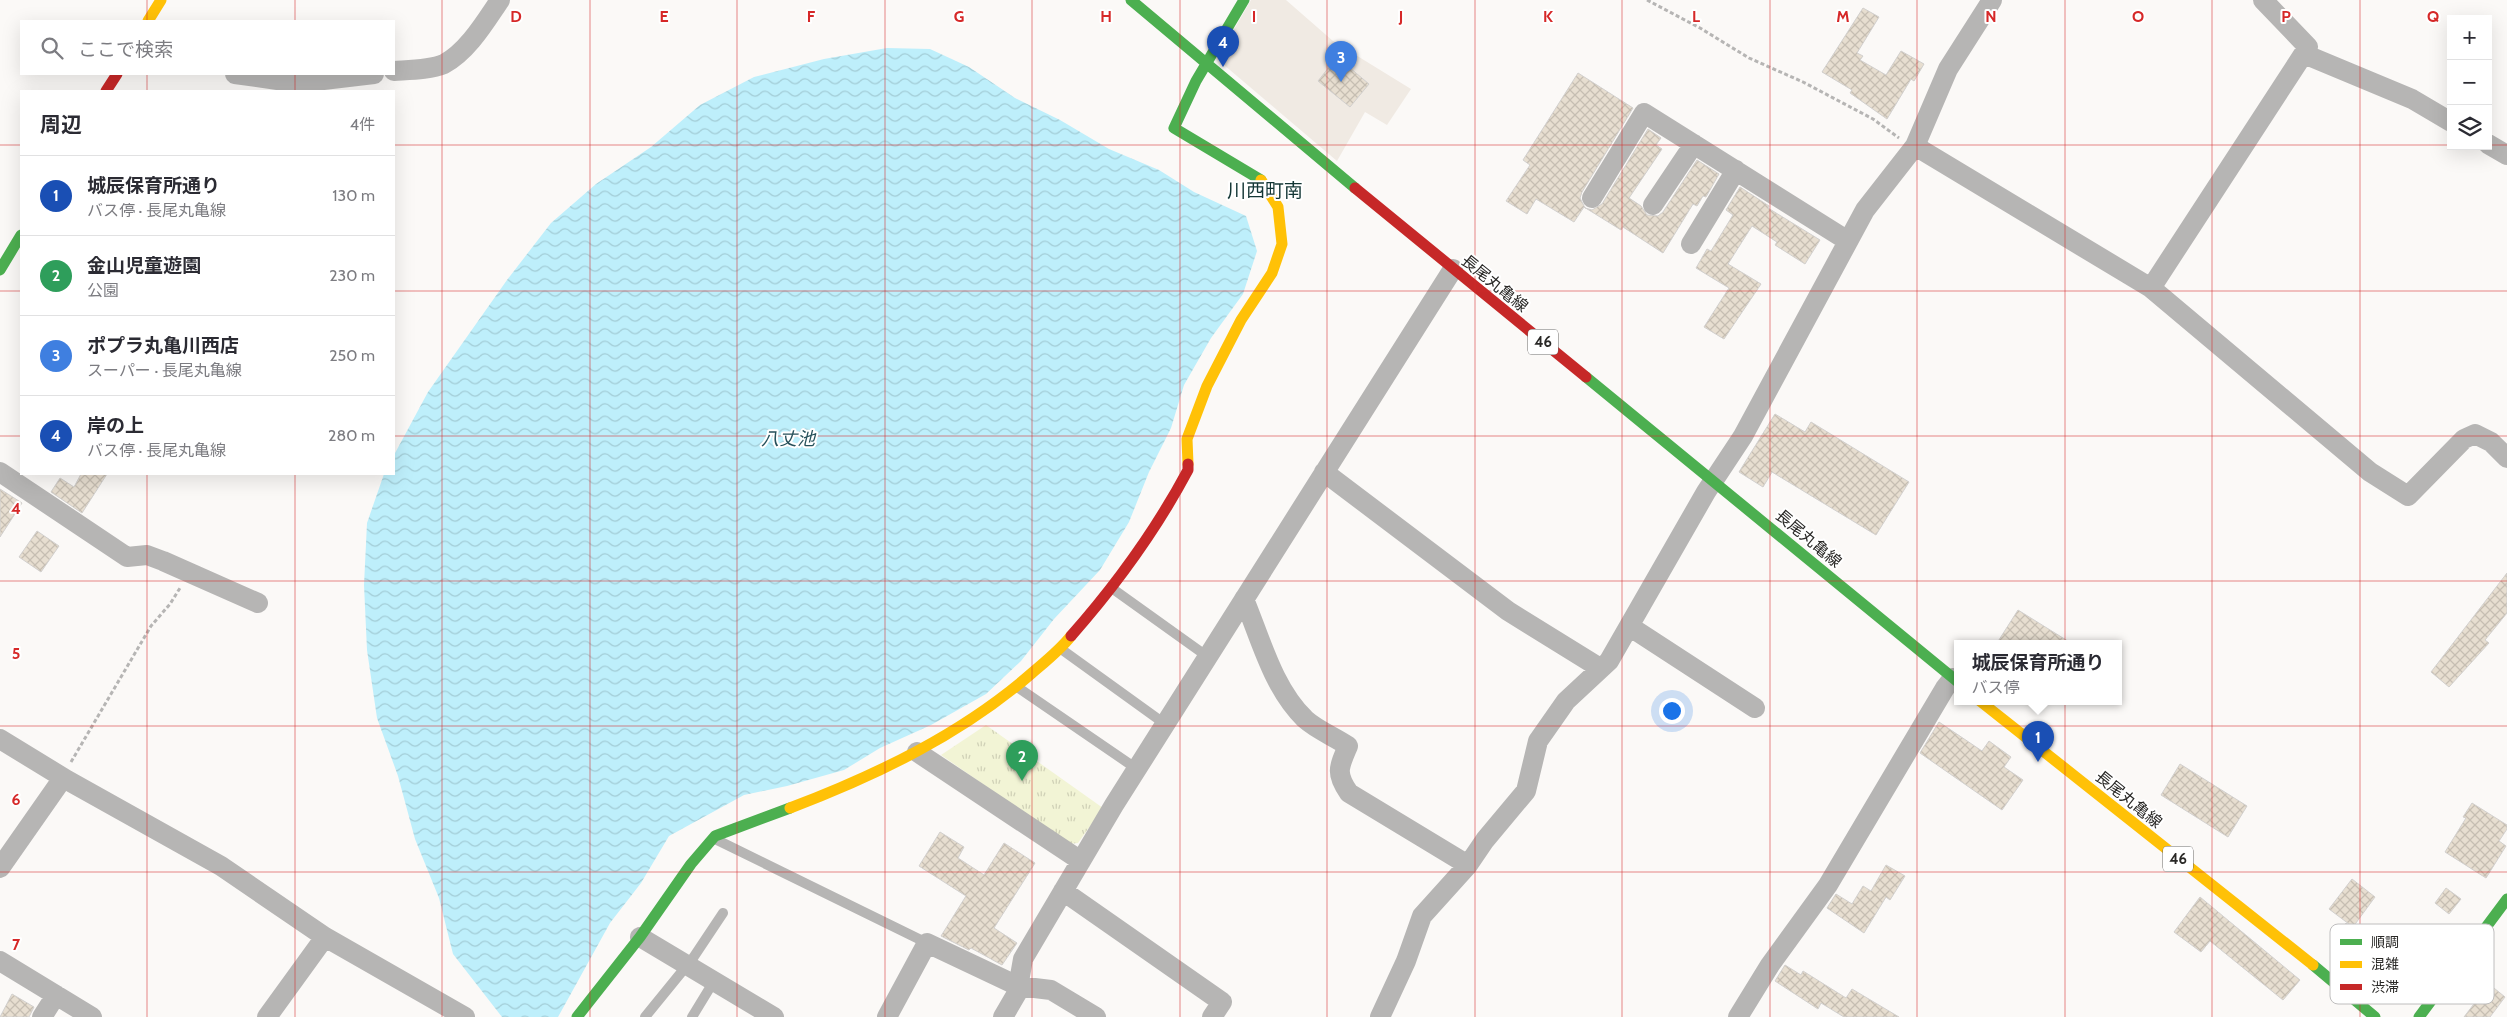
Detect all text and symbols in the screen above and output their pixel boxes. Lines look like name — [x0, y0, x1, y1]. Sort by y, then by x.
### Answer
text: D — [510, 7, 522, 26]
text: E — [659, 7, 669, 26]
text: F — [807, 7, 816, 26]
text: G — [954, 7, 964, 26]
text: H — [1100, 7, 1112, 26]
text: I — [1252, 7, 1256, 26]
text: J — [1398, 7, 1403, 26]
text: K — [1543, 7, 1553, 26]
text: L — [1692, 7, 1700, 26]
text: M — [1836, 7, 1850, 26]
text: N — [1985, 7, 1997, 26]
text: O — [2132, 7, 2144, 26]
text: P — [2281, 7, 2291, 26]
text: Q — [2427, 7, 2439, 26]
map controls — [2447, 15, 2492, 150]
button: + — [2447, 15, 2492, 60]
search box — [20, 20, 395, 75]
pin: 4 — [1207, 26, 1239, 67]
icon: search — [38, 34, 66, 62]
text: ここで検索 — [78, 38, 173, 61]
pin: 3 — [1325, 41, 1357, 82]
button: − — [2447, 60, 2492, 105]
button: layers — [2447, 105, 2492, 150]
text: 周辺 — [40, 112, 82, 137]
text: 4件 — [350, 115, 375, 134]
text: 城辰保育所通り — [87, 174, 220, 197]
district label: 川西町南 — [1227, 179, 1303, 202]
text: 1 — [53, 186, 59, 205]
text: 130 m — [332, 186, 375, 205]
text: バス停 · 長尾丸亀線 — [87, 201, 226, 220]
street label: 長尾丸亀線 — [1458, 251, 1532, 316]
text: 金山児童遊園 — [87, 254, 201, 277]
text: 2 — [52, 266, 60, 285]
text: 230 m — [329, 266, 375, 285]
text: 公園 — [87, 281, 119, 300]
road number: 46 — [1528, 330, 1558, 354]
text: ポプラ丸亀川西店 — [87, 334, 239, 357]
text: 3 — [52, 346, 60, 365]
text: 250 m — [329, 346, 375, 365]
text: スーパー · 長尾丸亀線 — [87, 361, 242, 380]
text: 岸の上 — [87, 414, 144, 437]
text: 4 — [51, 426, 61, 445]
text: 280 m — [328, 426, 375, 445]
water label: 八丈池 — [761, 428, 817, 450]
text: バス停 · 長尾丸亀線 — [87, 441, 226, 460]
text: 4 — [11, 499, 21, 518]
street label: 長尾丸亀線 — [1772, 505, 1845, 571]
popup — [1954, 640, 2122, 705]
text: 5 — [12, 644, 20, 663]
text: 城辰保育所通り — [1971, 651, 2105, 674]
text: バス停 — [1971, 678, 2020, 697]
your location — [1659, 698, 1685, 724]
pin: 1 — [2022, 721, 2054, 762]
pin: 2 — [1006, 740, 1038, 781]
street label: 長尾丸亀線 — [2092, 767, 2166, 832]
text: 6 — [12, 790, 21, 809]
road number: 46 — [2163, 846, 2193, 872]
legend — [2330, 924, 2494, 1004]
text: 順調 — [2371, 933, 2399, 951]
text: 7 — [12, 935, 21, 954]
text: 混雑 — [2371, 955, 2399, 973]
text: 渋滞 — [2371, 978, 2399, 996]

